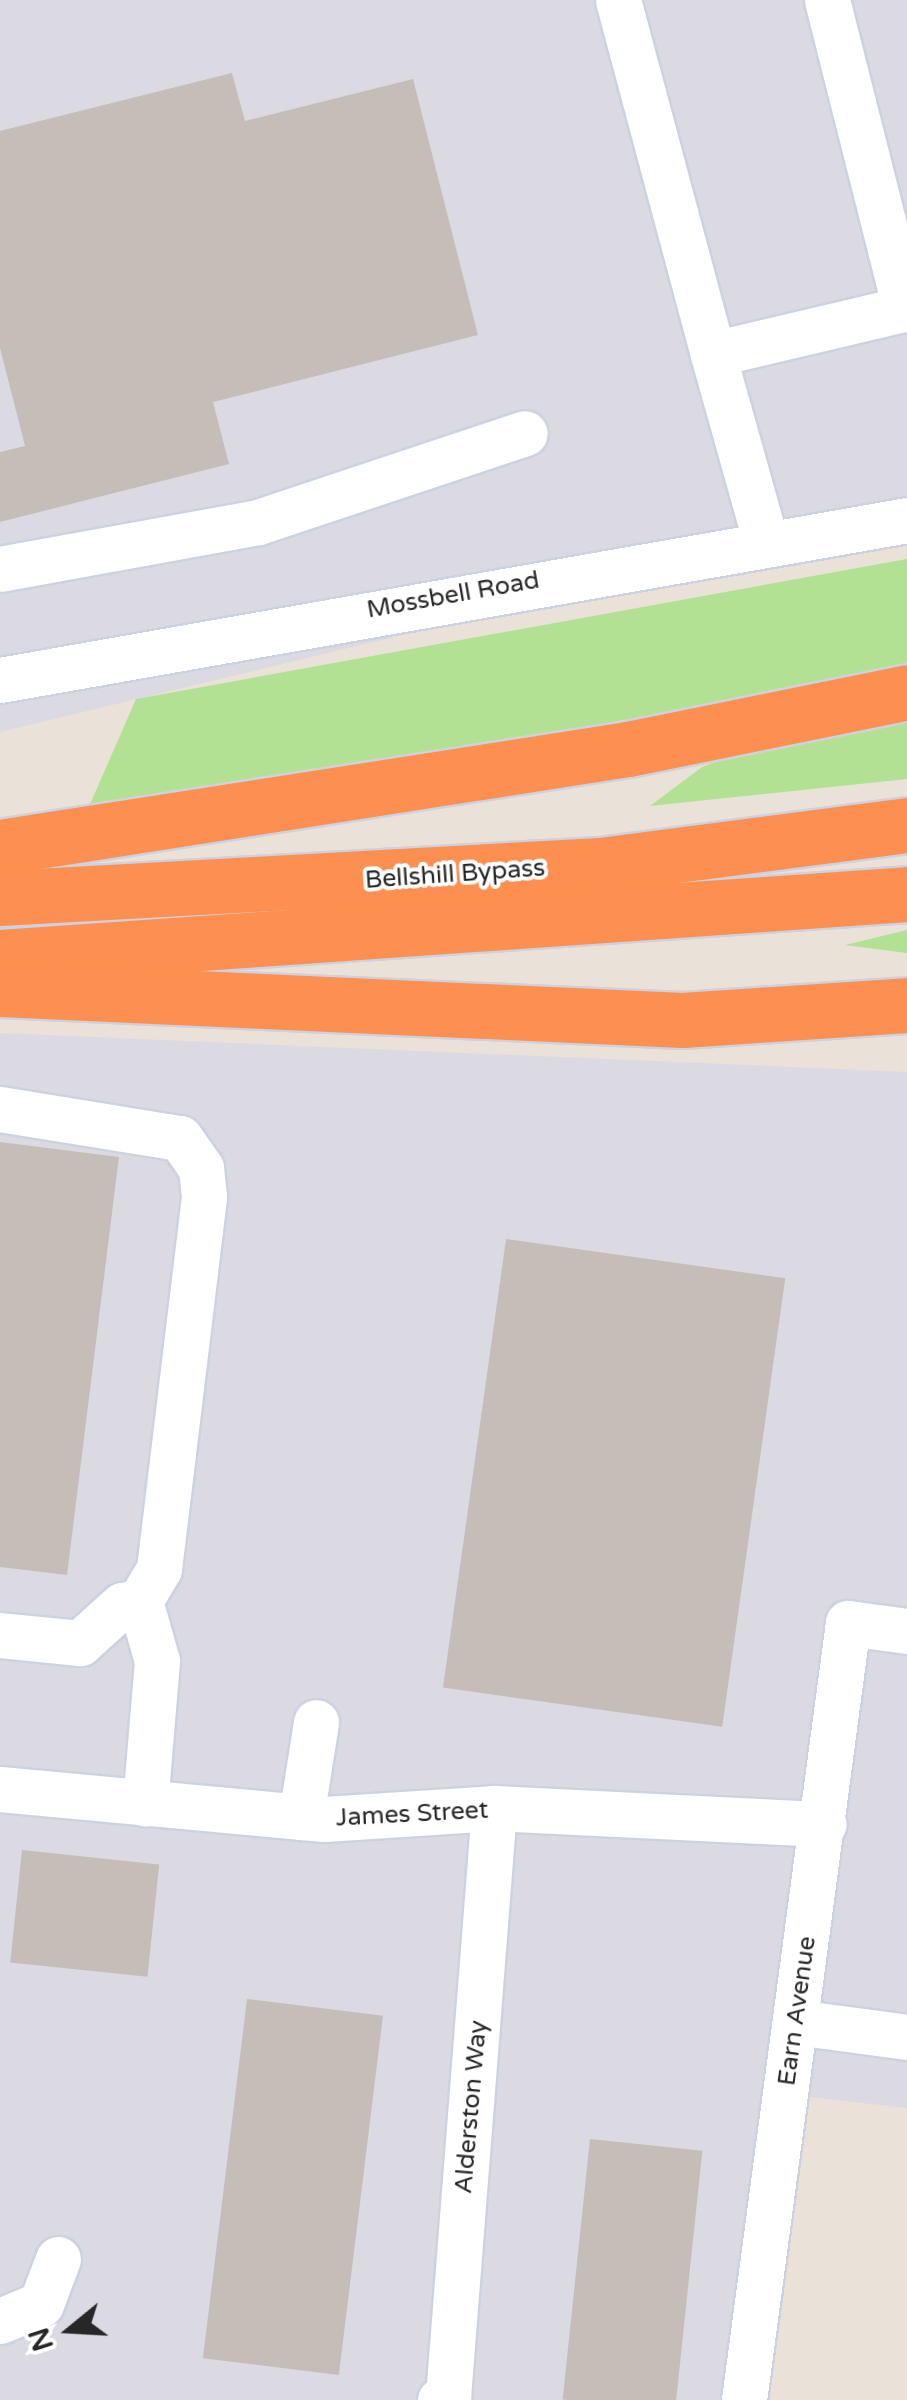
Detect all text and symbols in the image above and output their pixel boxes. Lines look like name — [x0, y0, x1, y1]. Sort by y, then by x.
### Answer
street label: Mossbell Road — [364, 565, 542, 625]
street label: Bellshill Bypass — [364, 853, 546, 895]
street label: James Street — [335, 1795, 489, 1833]
street label: Earn Avenue — [772, 1934, 822, 2088]
street label: Alderston Way — [448, 2019, 494, 2195]
north arrow — [20, 2280, 120, 2380]
text: N — [22, 2323, 61, 2355]

